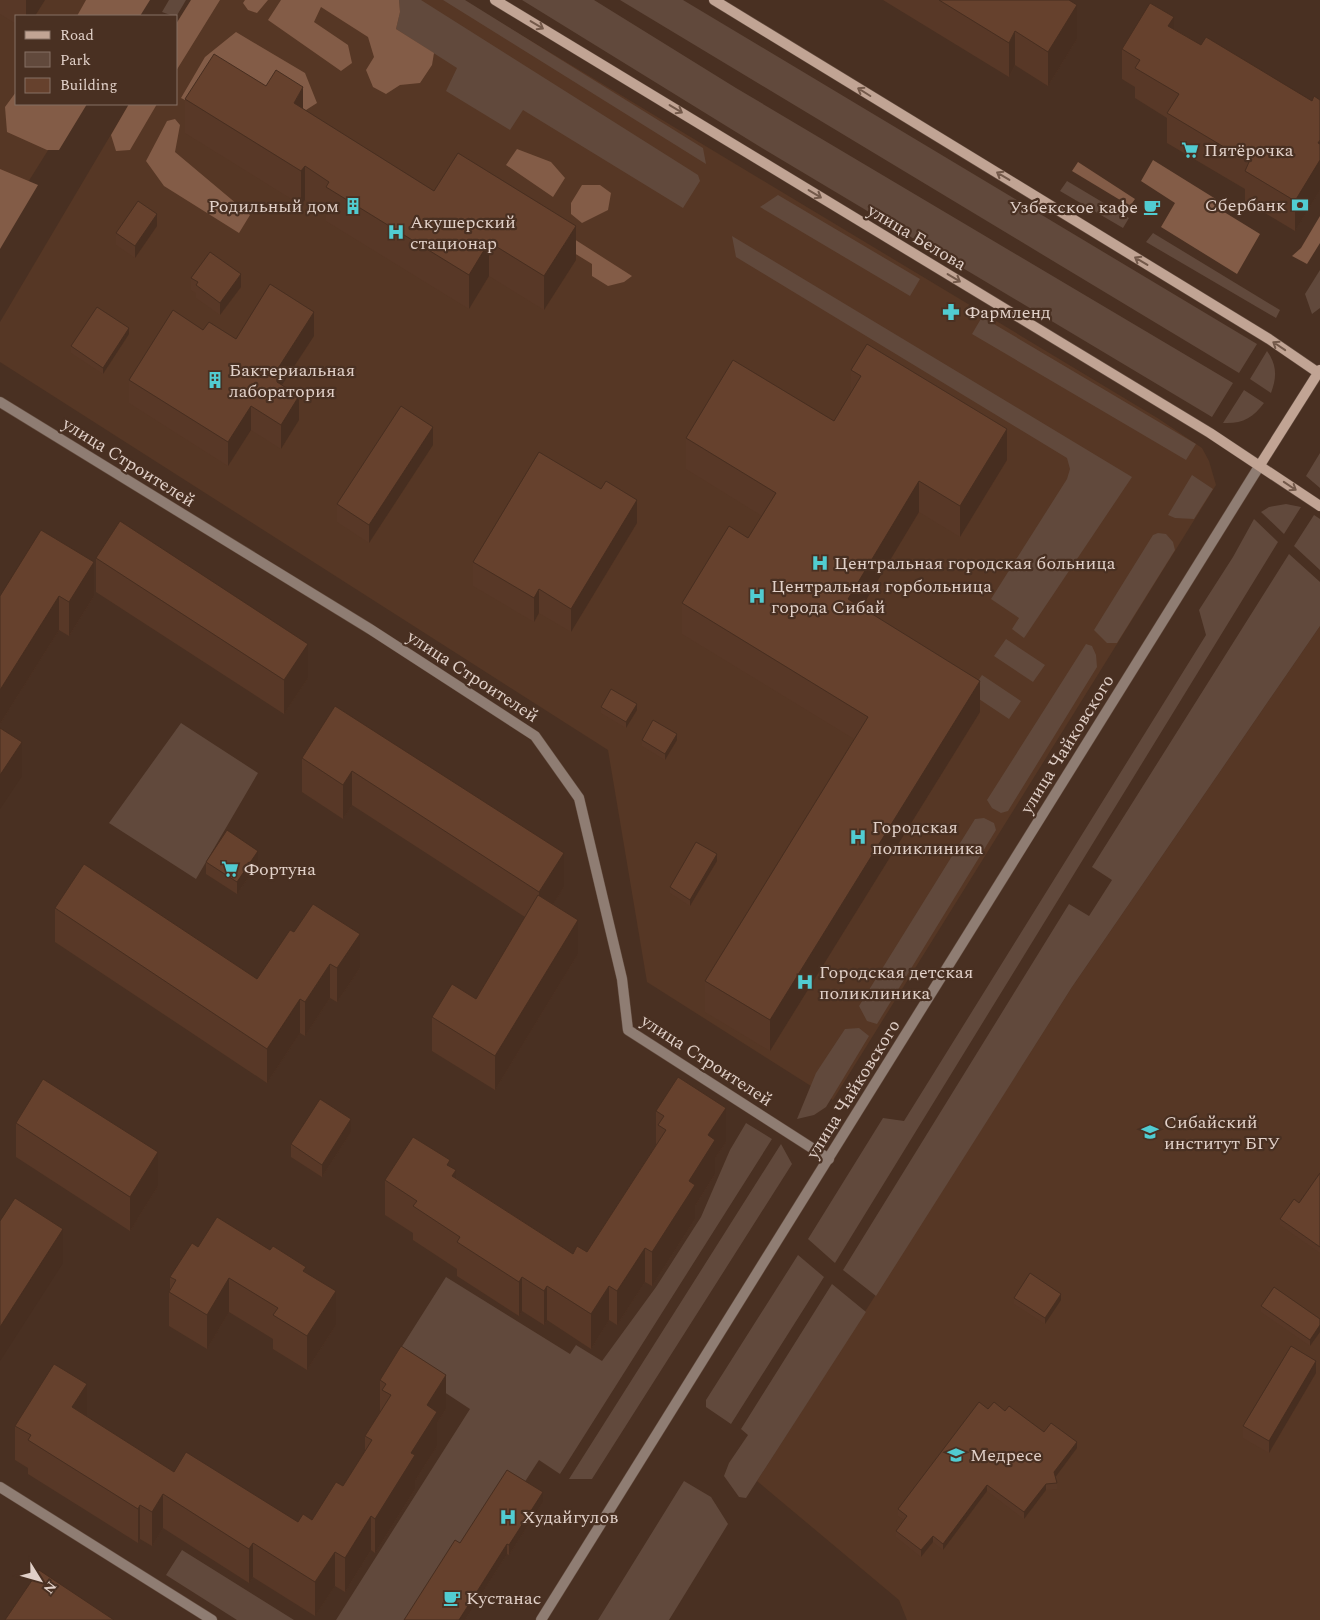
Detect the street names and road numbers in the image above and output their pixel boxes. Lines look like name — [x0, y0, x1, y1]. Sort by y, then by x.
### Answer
street label: улица Белова — [861, 197, 972, 278]
street label: улица Строителей — [56, 410, 201, 514]
street label: улица Строителей — [401, 623, 544, 729]
street label: улица Чайковского — [1013, 669, 1121, 820]
street label: улица Строителей — [635, 1007, 778, 1113]
street label: улица Чайковского — [799, 1014, 907, 1165]

